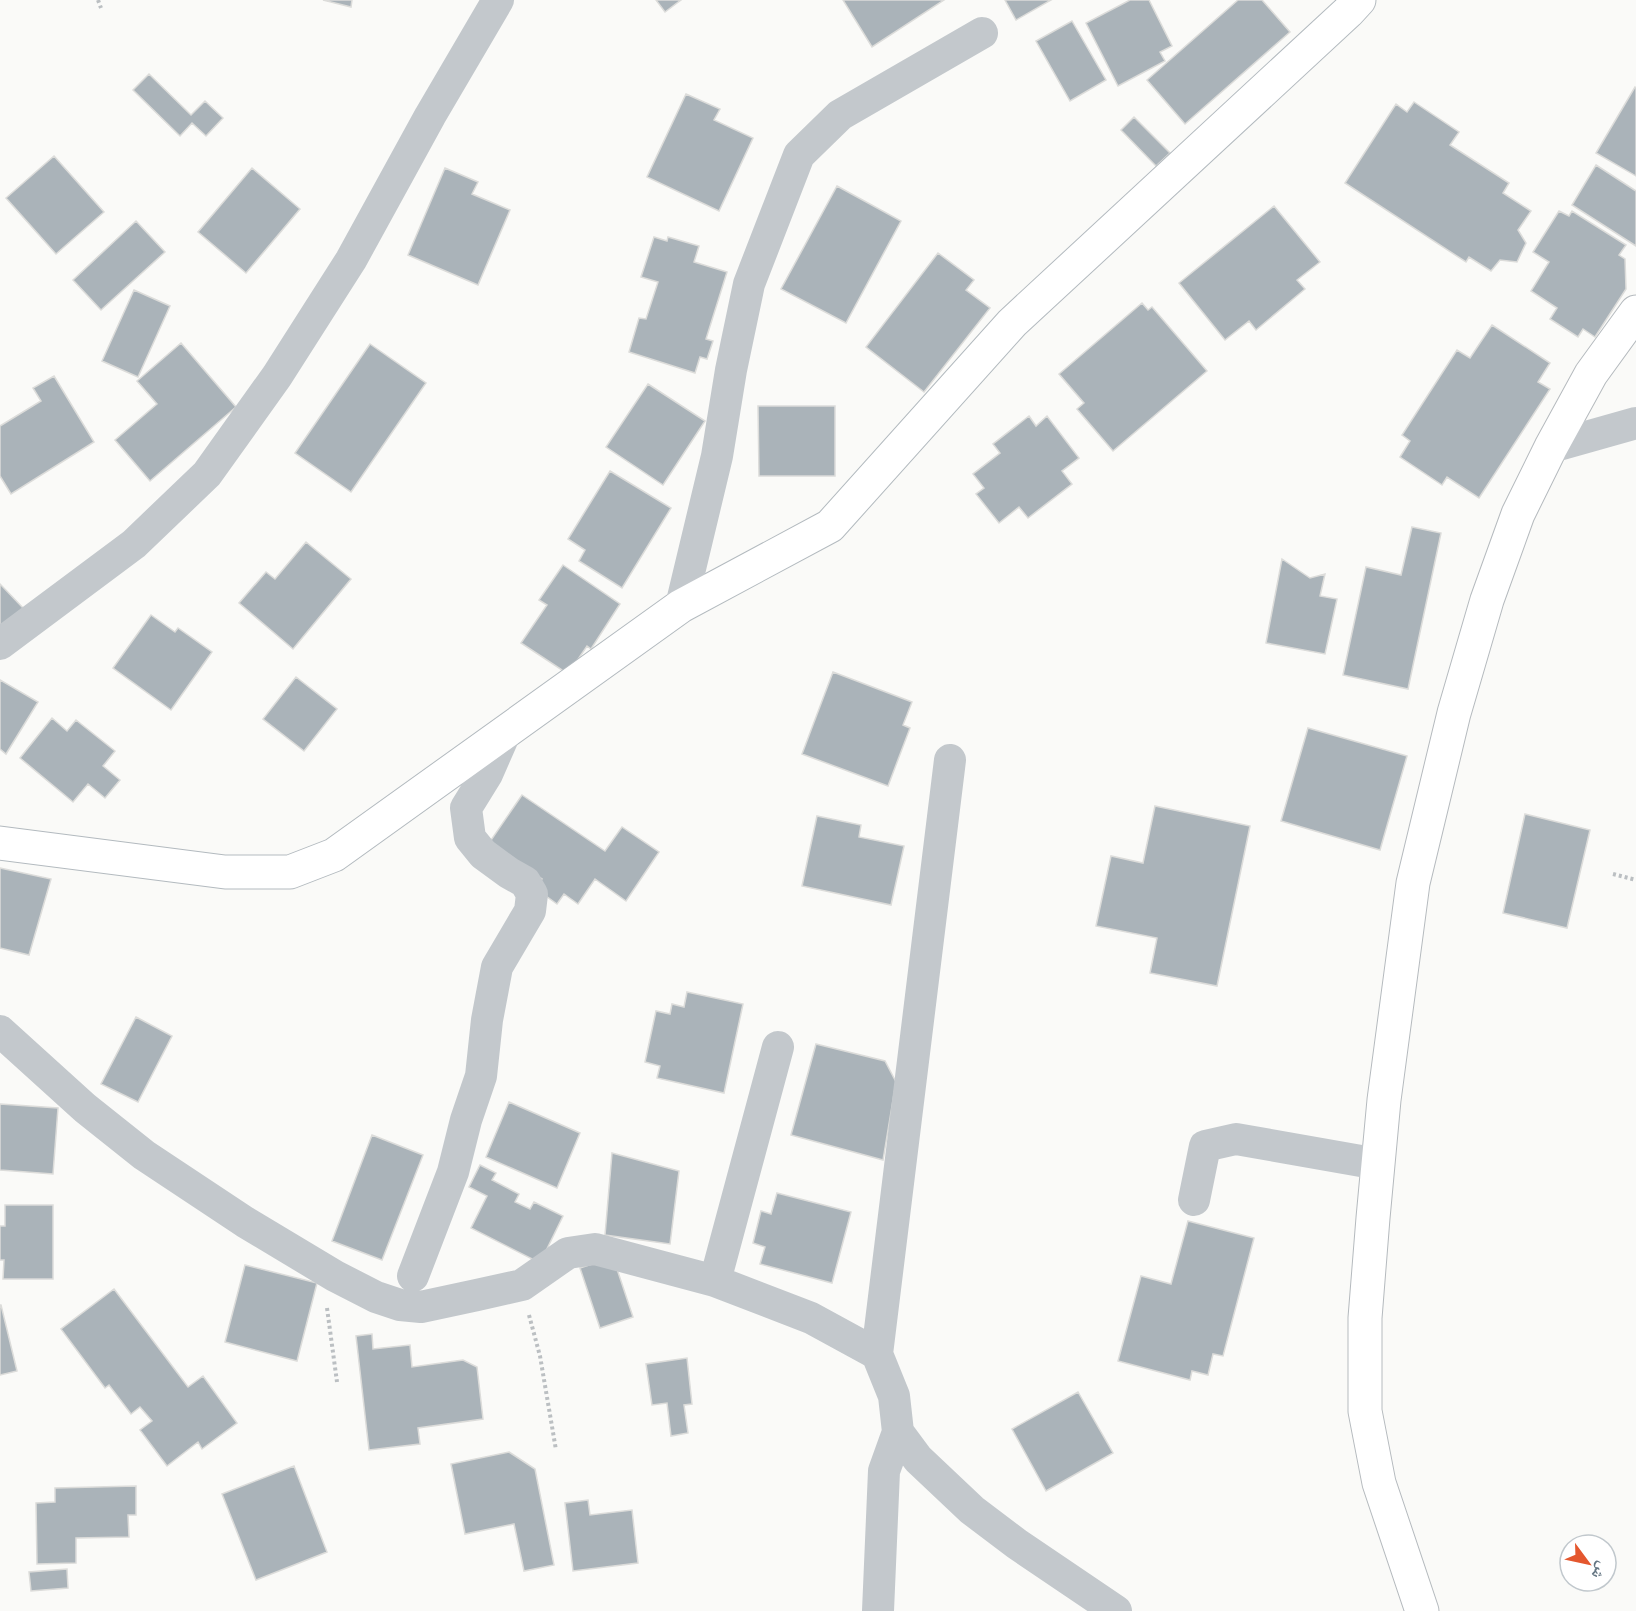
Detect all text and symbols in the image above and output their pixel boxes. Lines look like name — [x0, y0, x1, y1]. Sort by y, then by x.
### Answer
north arrow — [1558, 1533, 1618, 1593]
text: ش — [1588, 1559, 1614, 1584]

